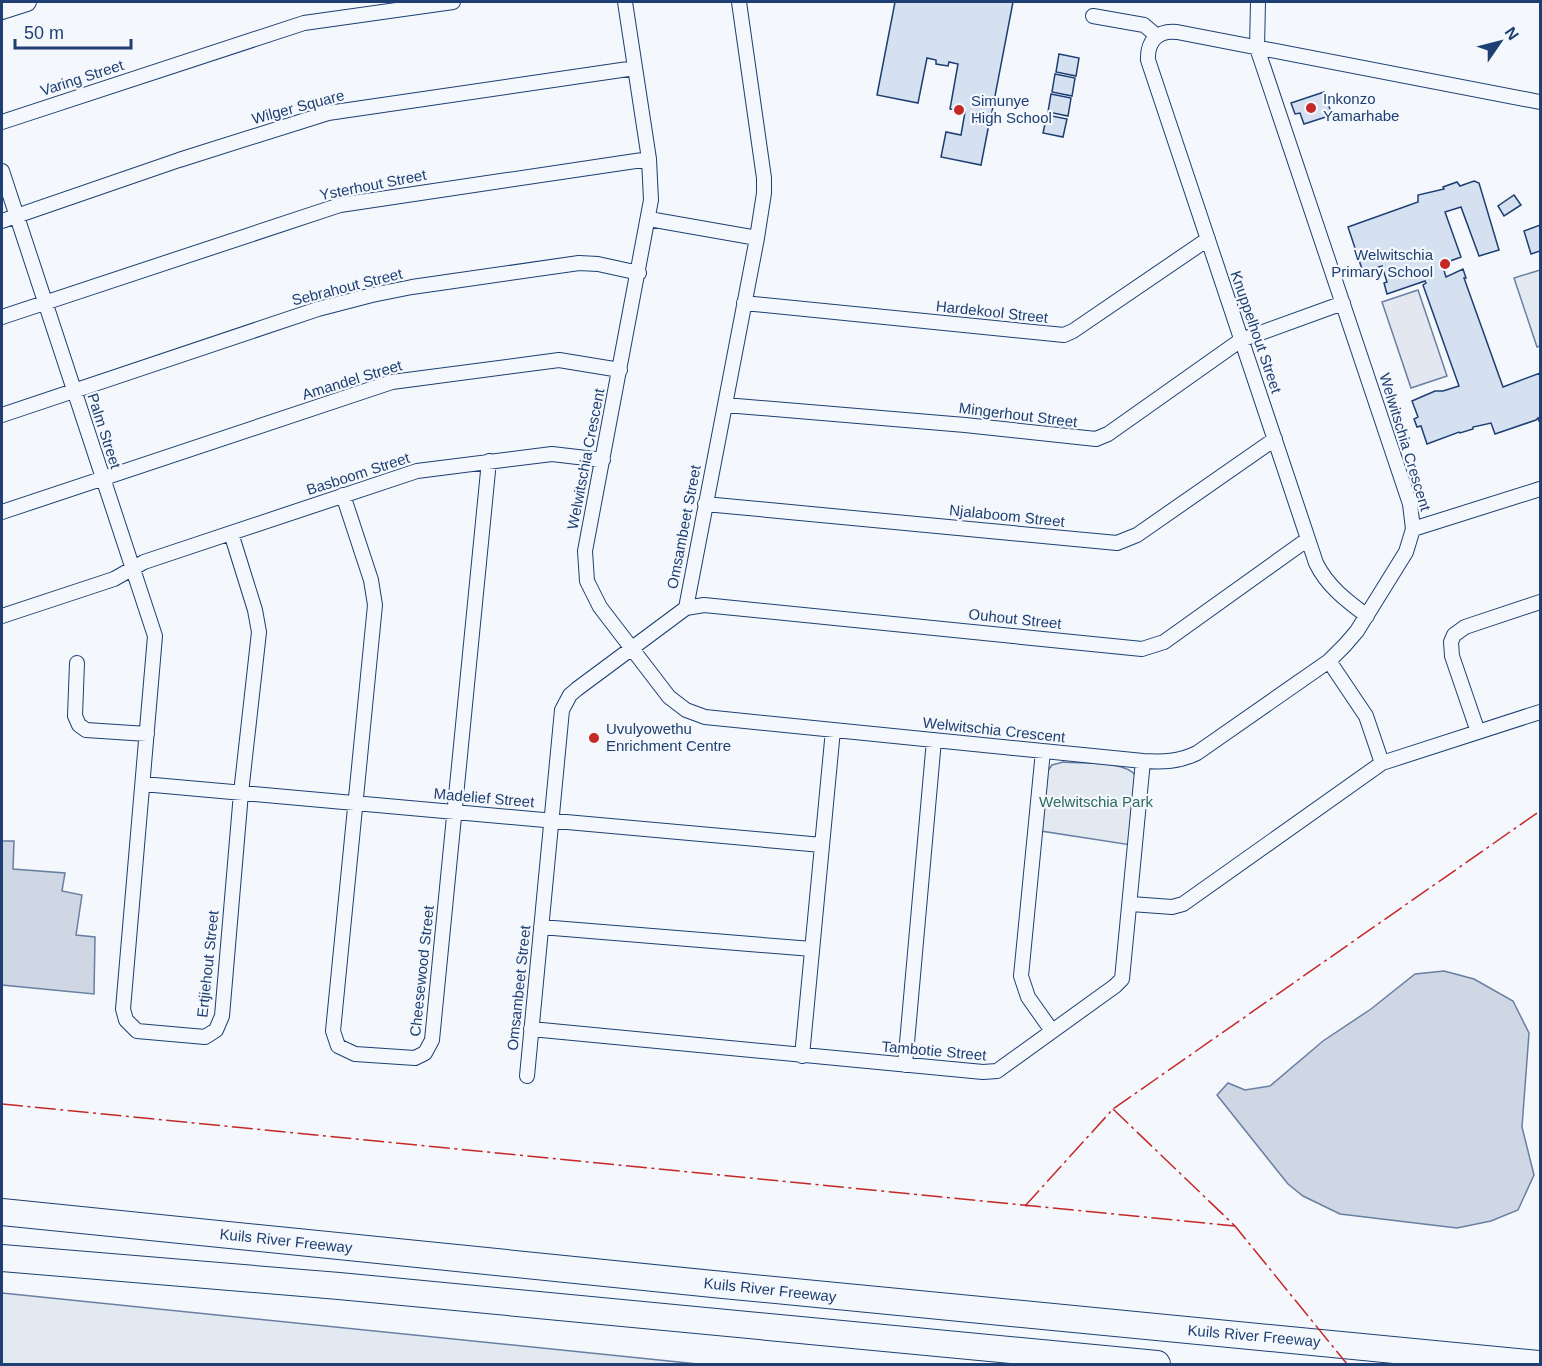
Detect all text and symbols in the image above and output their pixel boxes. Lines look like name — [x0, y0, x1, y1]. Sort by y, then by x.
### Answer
scale bar — [15, 12, 130, 50]
north arrow — [1470, 12, 1530, 72]
text: 50 m — [24, 23, 64, 43]
text: N — [1502, 24, 1522, 43]
street label: Varing Street — [38, 56, 126, 99]
street label: Wilger Square — [250, 86, 346, 127]
place label: Inkonzo Yamarhabe — [1323, 90, 1399, 124]
place label: Simunye High School — [971, 92, 1052, 126]
marker: Inkonzo Yamarhabe — [1304, 101, 1318, 115]
marker: Simunye High School — [952, 103, 966, 117]
street label: Ysterhout Street — [318, 166, 429, 203]
place label: Welwitschia Primary School — [1331, 246, 1434, 280]
marker: Welwitschia Primary School — [1438, 257, 1452, 271]
street label: Sebrahout Street — [290, 264, 405, 308]
street label: Knuppelhout Street — [1228, 268, 1286, 396]
street label: Hardekool Street — [935, 297, 1050, 326]
street label: Amandel Street — [300, 356, 405, 403]
street label: Welwitschia Crescent — [1376, 371, 1435, 514]
street label: Welwitschia Crescent — [564, 386, 608, 531]
street label: Palm Street — [84, 391, 125, 472]
street label: Mingerhout Street — [958, 399, 1079, 430]
street label: Basboom Street — [304, 449, 412, 498]
street label: Omsambeet Street — [663, 463, 704, 590]
street label: Njalaboom Street — [949, 501, 1066, 530]
street label: Ouhout Street — [968, 605, 1063, 632]
street label: Welwitschia Crescent — [922, 714, 1067, 746]
place label: Uvulyowethu Enrichment Centre — [606, 720, 731, 754]
marker: Uvulyowethu Enrichment Centre — [587, 731, 601, 745]
street label: Madelief Street — [433, 785, 536, 810]
park label: Welwitschia Park — [1039, 793, 1153, 810]
street label: Cheesewood Street — [406, 904, 437, 1037]
street label: Ertjiehout Street — [193, 909, 222, 1018]
street label: Omsambeet Street — [503, 924, 534, 1051]
street label: Tambotie Street — [881, 1037, 988, 1064]
street label: Kuils River Freeway — [219, 1225, 354, 1256]
street label: Kuils River Freeway — [703, 1274, 838, 1305]
street label: Kuils River Freeway — [1187, 1321, 1322, 1350]

